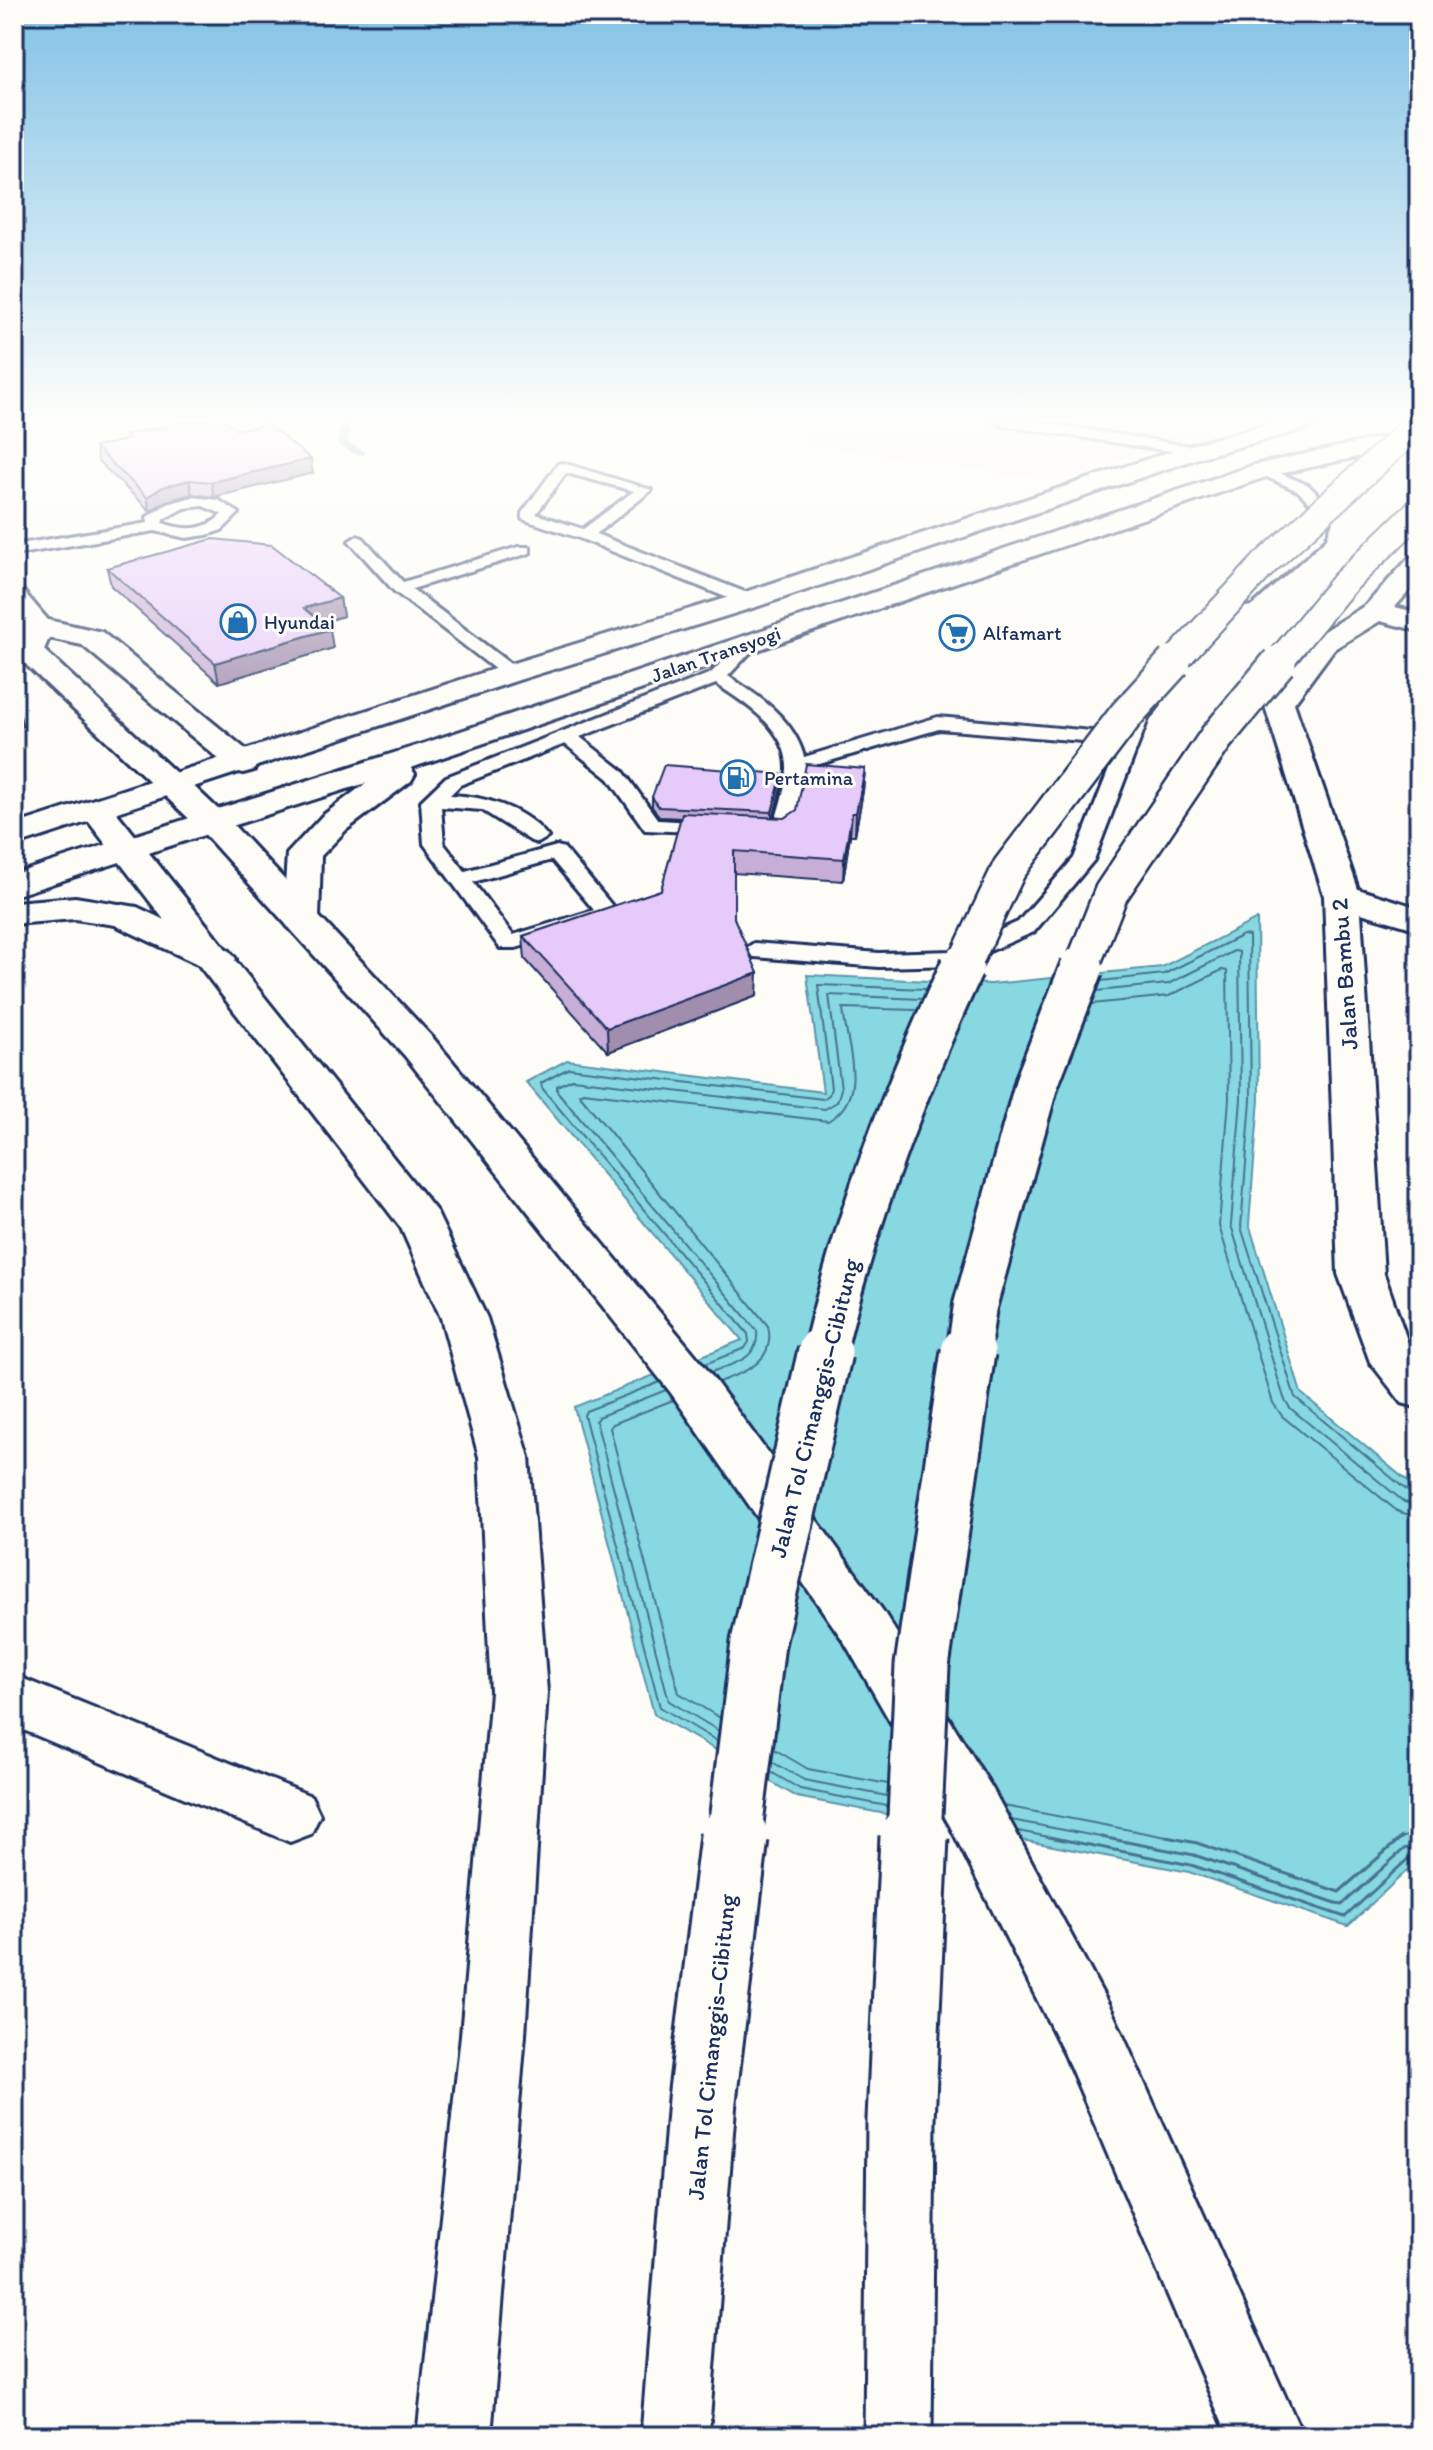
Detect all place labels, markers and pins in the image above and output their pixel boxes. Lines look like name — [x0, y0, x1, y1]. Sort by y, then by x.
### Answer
shop icon: Hyundai — [219, 603, 257, 641]
place label: Hyundai — [264, 610, 335, 634]
supermarket icon: Alfamart — [938, 614, 976, 652]
place label: Alfamart — [983, 621, 1062, 645]
fuel station icon: Pertamina — [719, 759, 757, 797]
place label: Pertamina — [764, 766, 854, 790]

